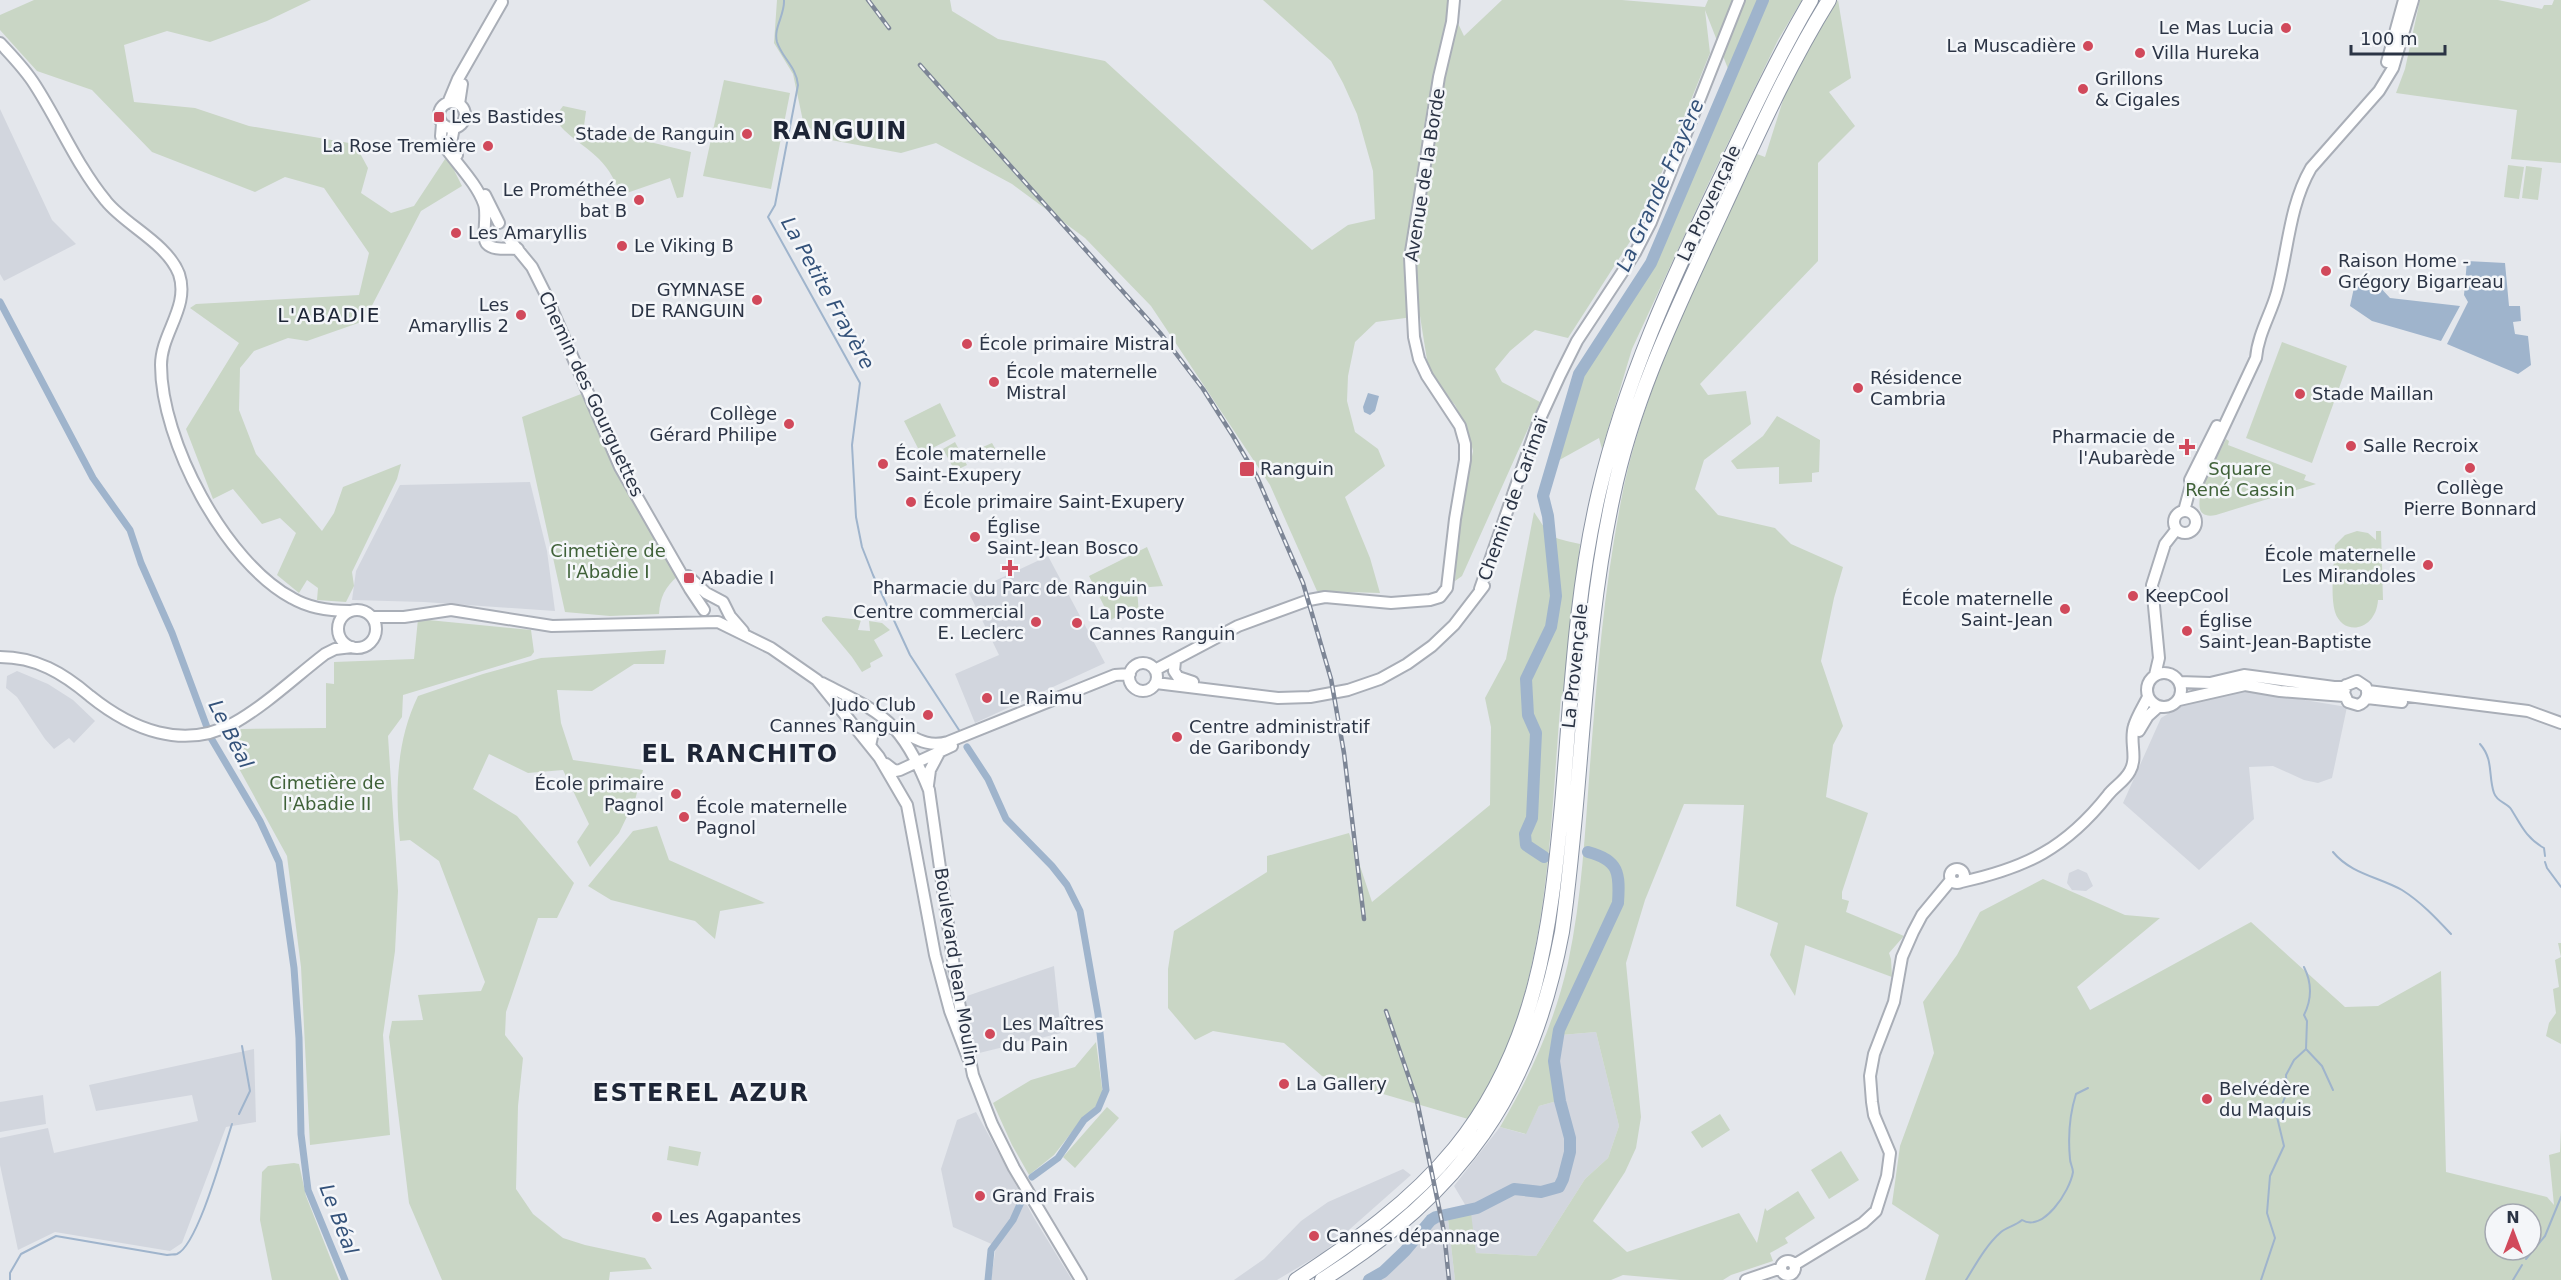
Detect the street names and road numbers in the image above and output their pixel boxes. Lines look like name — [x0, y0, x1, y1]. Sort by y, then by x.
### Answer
street label: Avenue de la Borde — [1400, 87, 1449, 263]
street label: La Provençale — [1673, 141, 1745, 264]
street label: Chemin des Gourguettes — [535, 288, 648, 500]
street label: Chemin de Carimaï — [1473, 413, 1552, 583]
street label: La Provençale — [1558, 602, 1592, 729]
street label: Boulevard Jean Moulin — [930, 866, 983, 1068]

